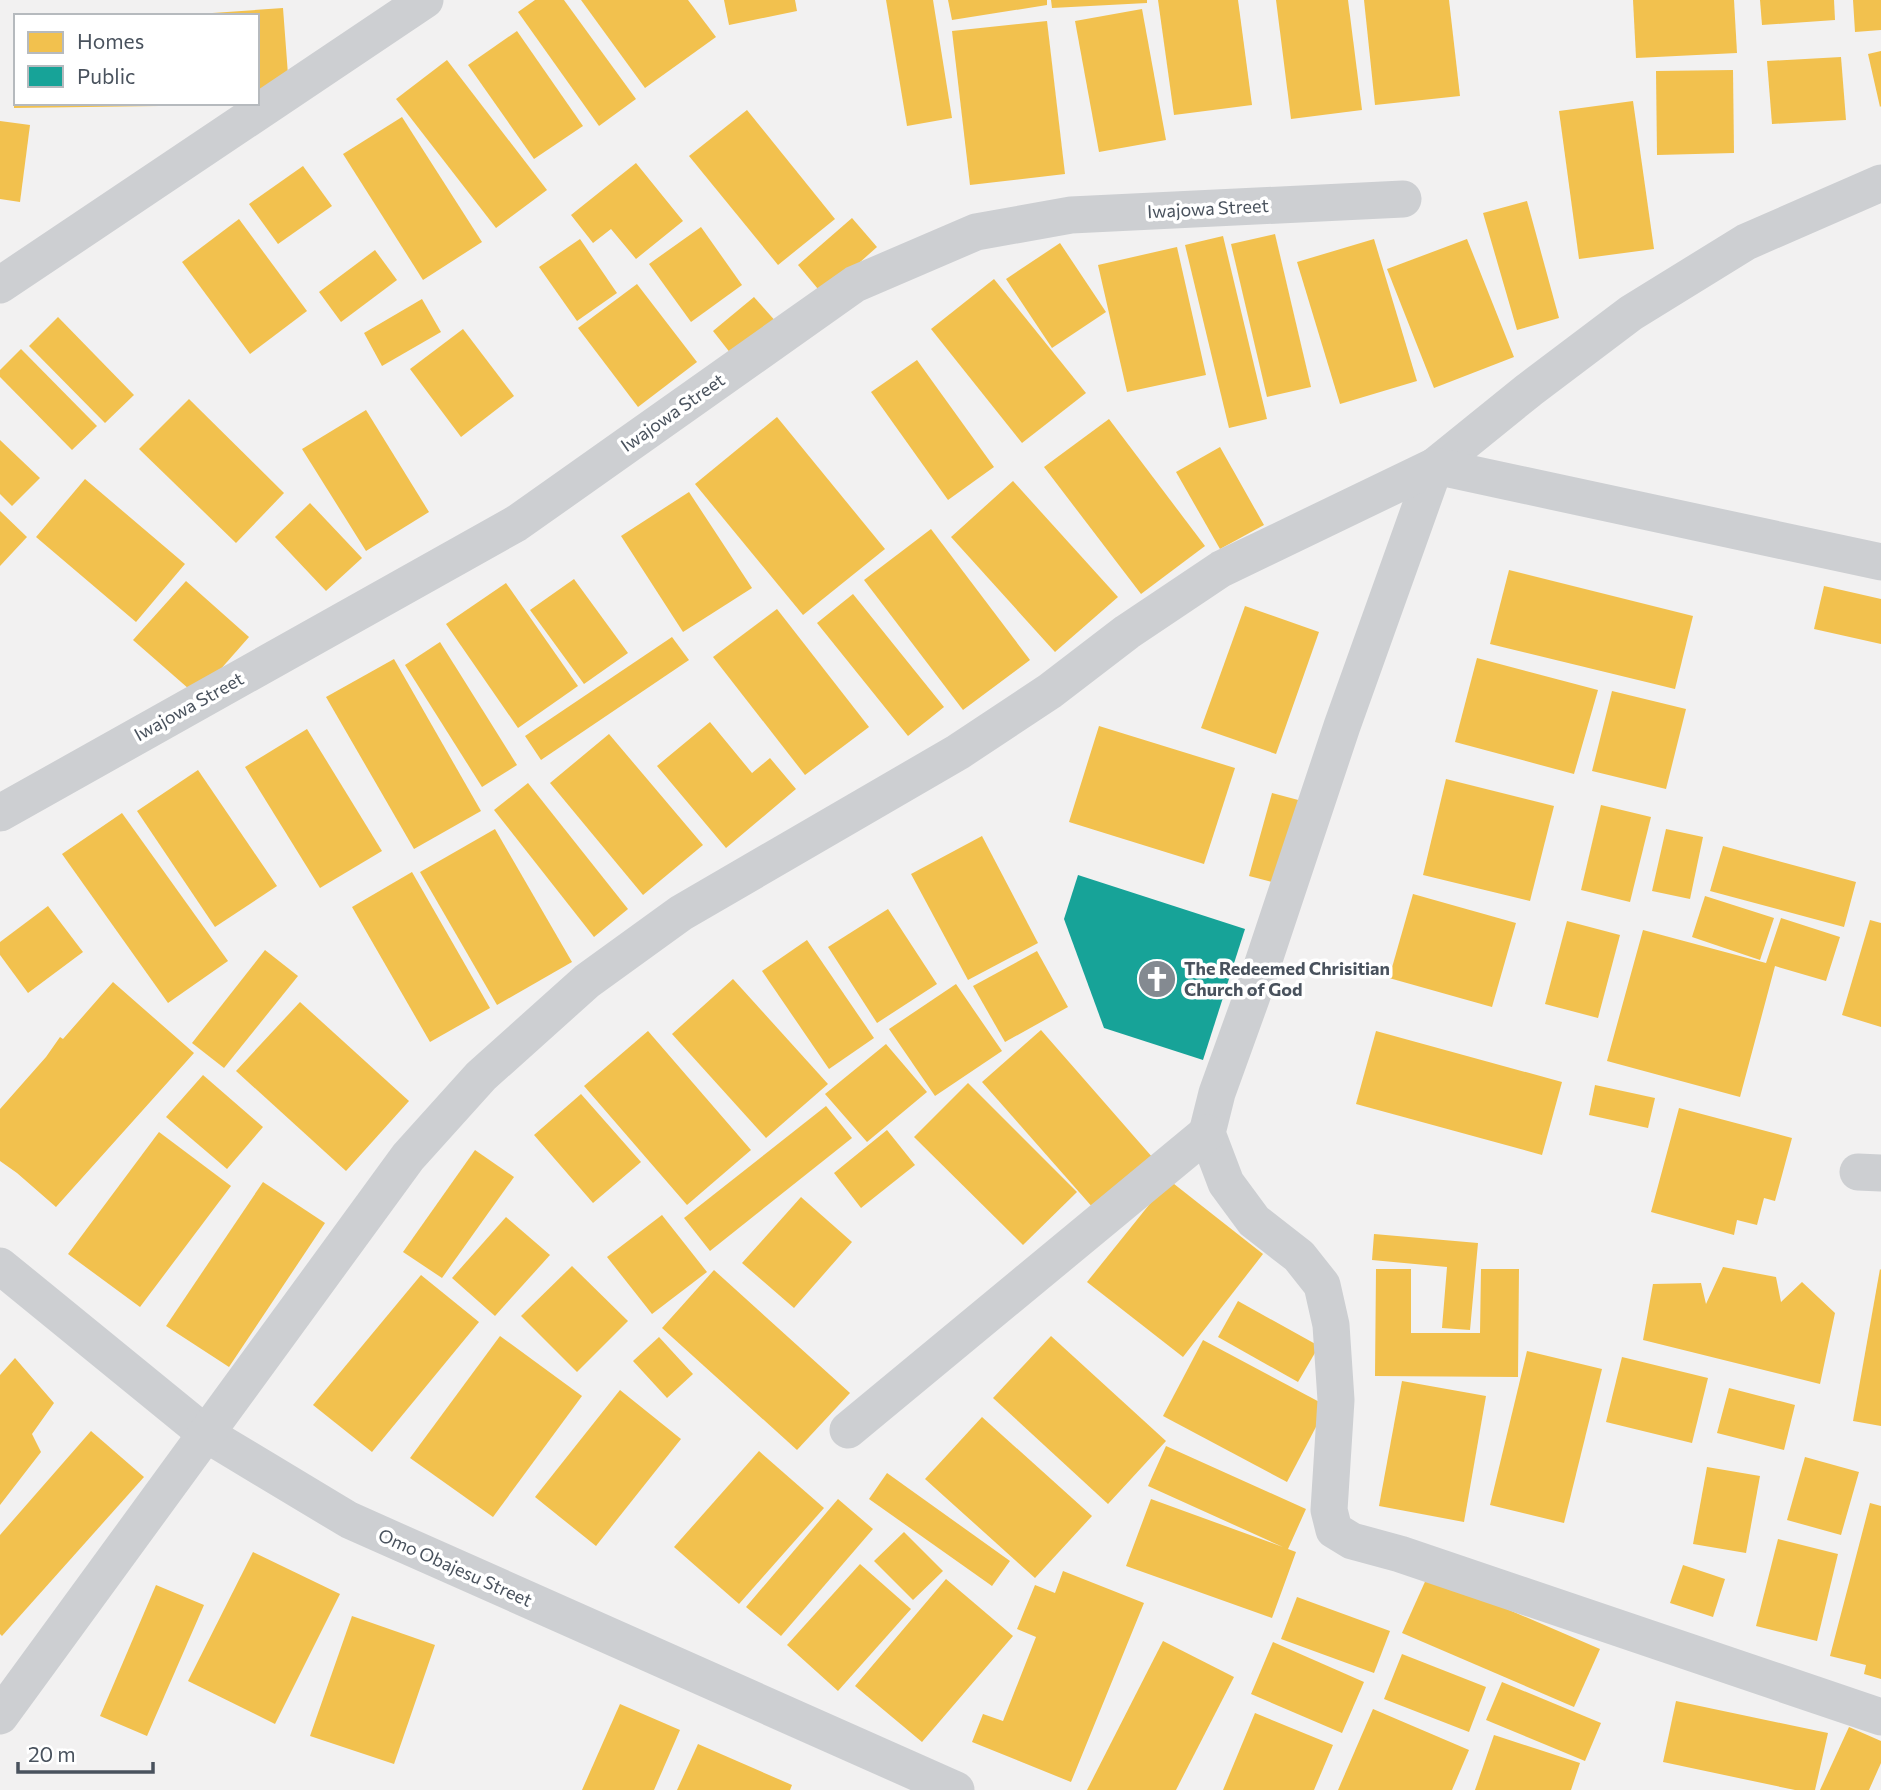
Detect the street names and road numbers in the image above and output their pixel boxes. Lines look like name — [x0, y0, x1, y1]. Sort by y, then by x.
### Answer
street label: Iwajowa Street — [1147, 194, 1269, 222]
street label: Iwajowa Street — [616, 368, 729, 456]
street label: Iwajowa Street — [130, 667, 247, 745]
street label: Omo Obajesu Street — [375, 1523, 536, 1611]

